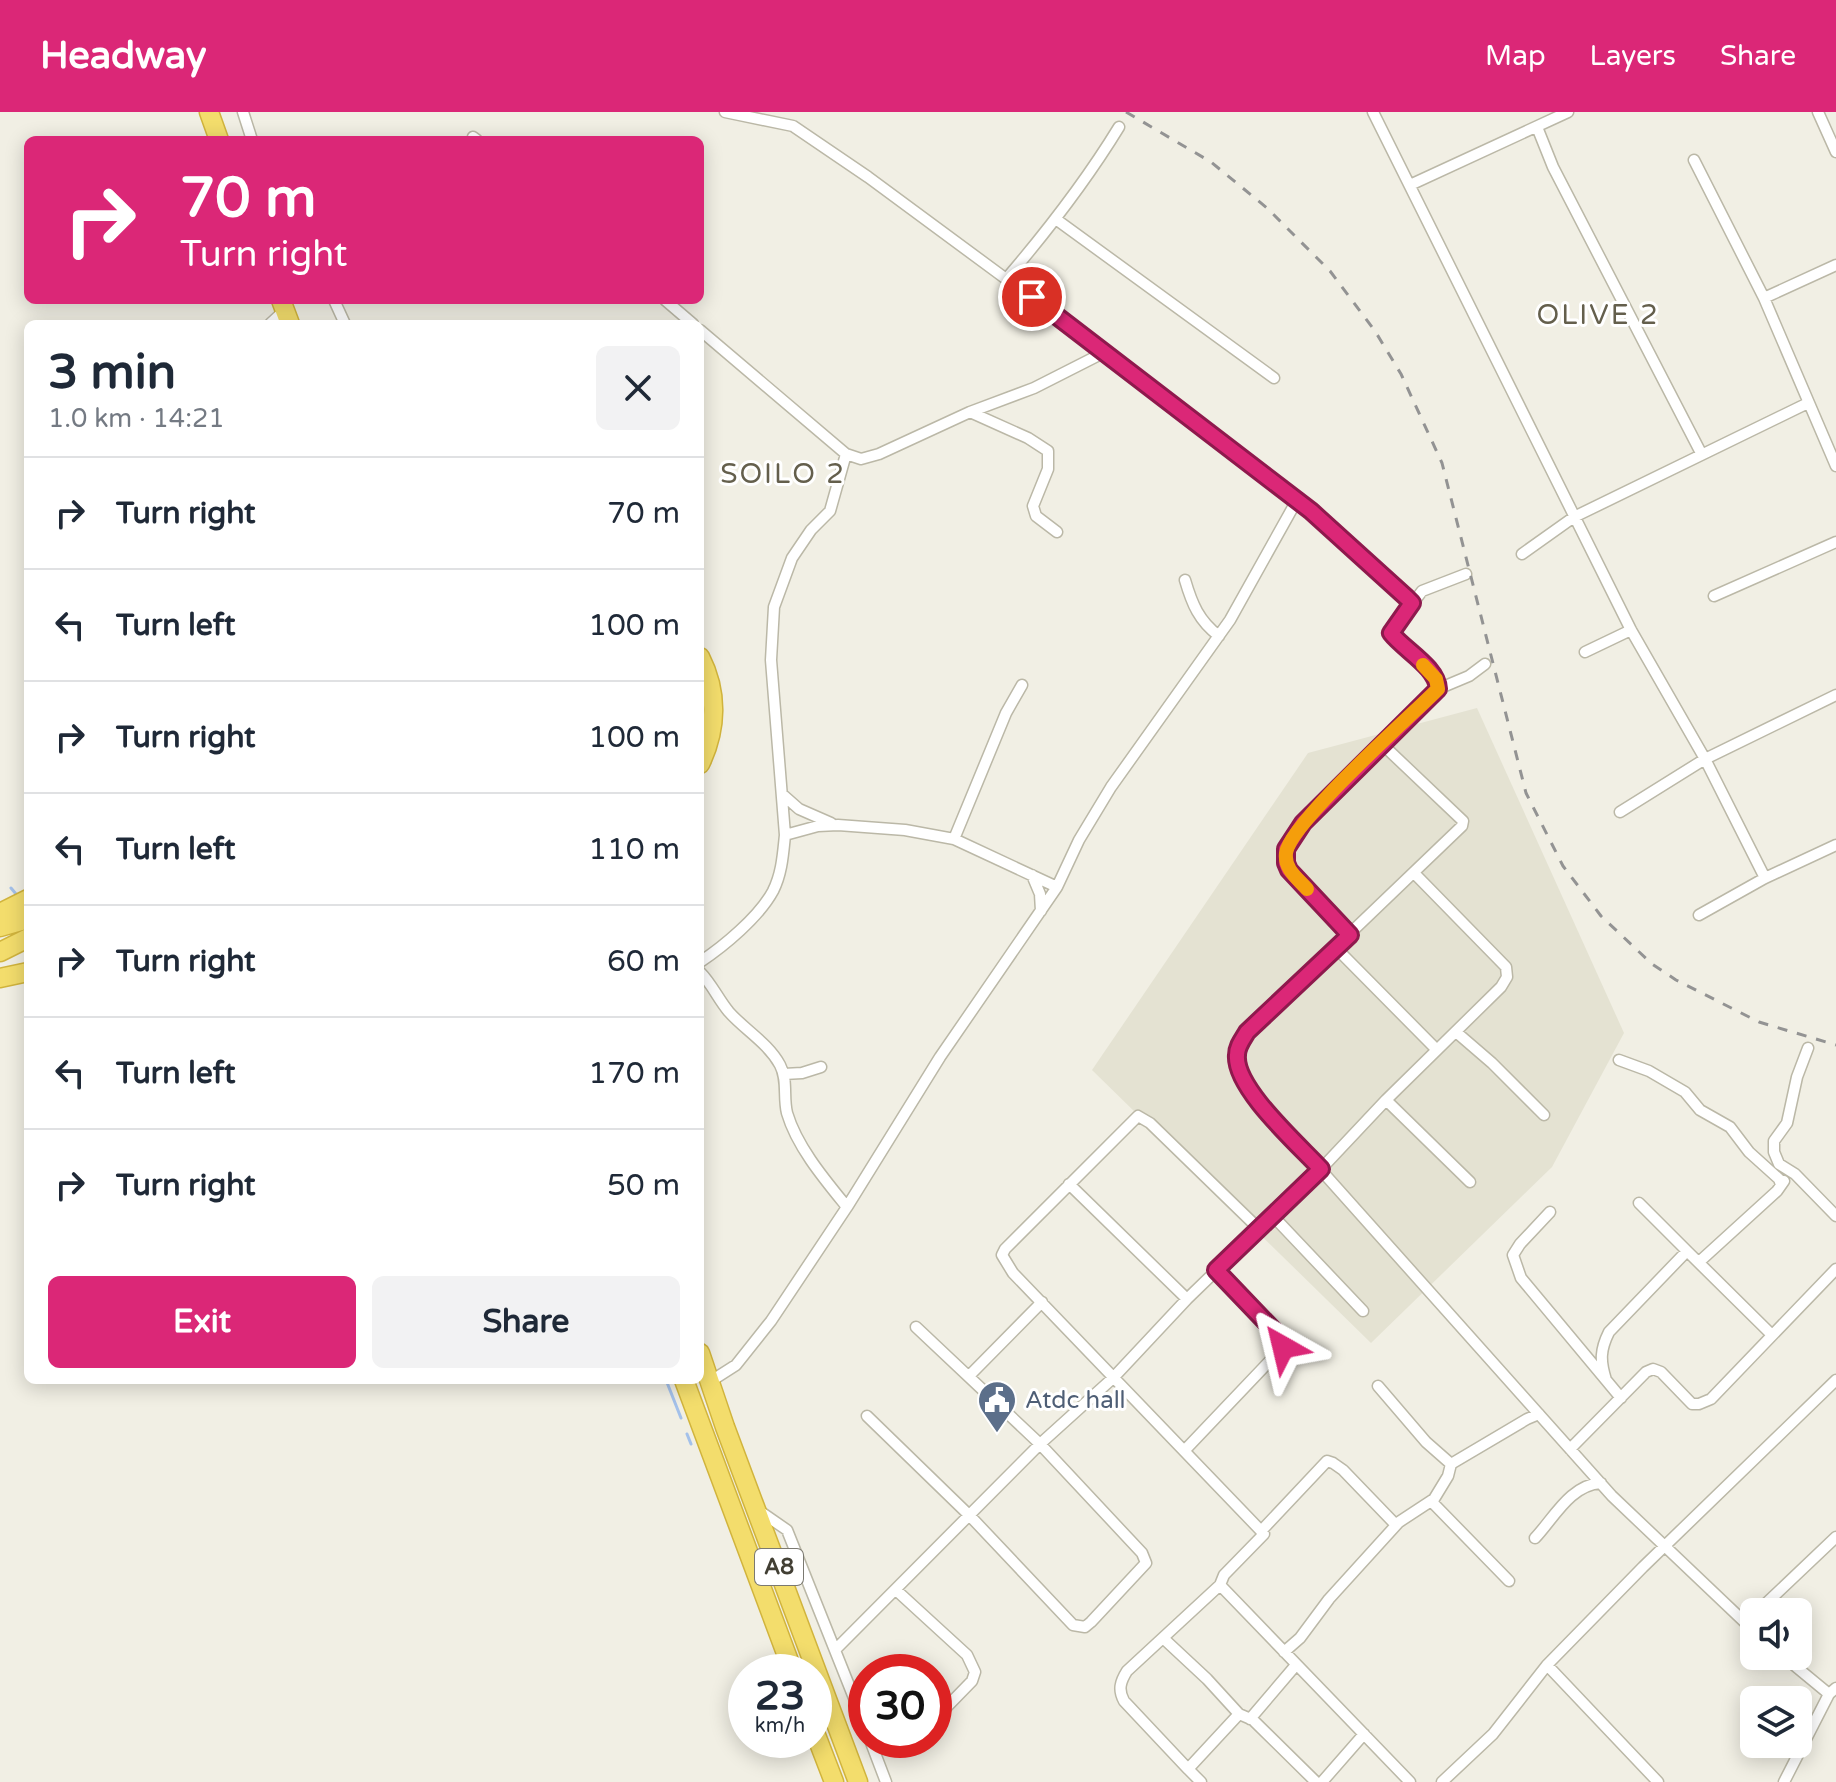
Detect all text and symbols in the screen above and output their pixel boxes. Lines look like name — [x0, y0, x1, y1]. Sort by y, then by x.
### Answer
text: Headway — [40, 33, 206, 79]
text: Map — [1485, 39, 1546, 73]
text: Layers — [1590, 39, 1676, 73]
text: Share — [1720, 39, 1796, 73]
text: 70 m — [180, 165, 316, 232]
icon: right — [48, 168, 152, 272]
text: Turn right — [180, 233, 347, 276]
pin — [998, 263, 1066, 331]
icon: arrive — [1010, 275, 1054, 319]
district label: OLIVE 2 — [1536, 298, 1660, 332]
text: 3 min — [48, 344, 176, 402]
button: close — [596, 346, 680, 430]
text: 1.0 km · 14:21 — [48, 403, 225, 434]
district label: SOILO 2 — [720, 457, 846, 491]
icon: right — [48, 491, 92, 535]
text: Turn right — [116, 495, 256, 532]
text: 70 m — [607, 495, 680, 532]
icon: left — [48, 603, 92, 647]
text: Turn left — [116, 607, 235, 644]
text: 100 m — [588, 607, 680, 644]
icon: right — [48, 715, 92, 759]
text: Turn right — [116, 719, 256, 756]
text: 100 m — [588, 719, 680, 756]
icon: left — [48, 827, 92, 871]
text: Turn left — [116, 831, 235, 868]
text: 110 m — [588, 831, 680, 868]
icon: right — [48, 939, 92, 983]
text: Turn right — [116, 943, 256, 980]
text: 60 m — [607, 943, 680, 980]
icon: left — [48, 1051, 92, 1095]
text: Turn left — [116, 1055, 235, 1092]
text: 170 m — [588, 1055, 680, 1092]
icon: right — [48, 1163, 92, 1207]
text: Turn right — [116, 1167, 256, 1204]
text: 50 m — [607, 1167, 680, 1204]
button: Exit — [48, 1276, 356, 1368]
button: Share — [372, 1276, 680, 1368]
position arrow — [1241, 1305, 1325, 1389]
public building icon: Atdc hall — [976, 1379, 1018, 1434]
place label: Atdc hall — [1025, 1386, 1126, 1415]
road number: A8 — [755, 1549, 803, 1585]
map controls — [1740, 1598, 1812, 1758]
button: sound — [1740, 1598, 1812, 1670]
speed limit sign: 30 — [848, 1654, 952, 1758]
text: 23 — [755, 1672, 805, 1720]
button: layers — [1740, 1686, 1812, 1758]
text: km/h — [755, 1714, 805, 1738]

